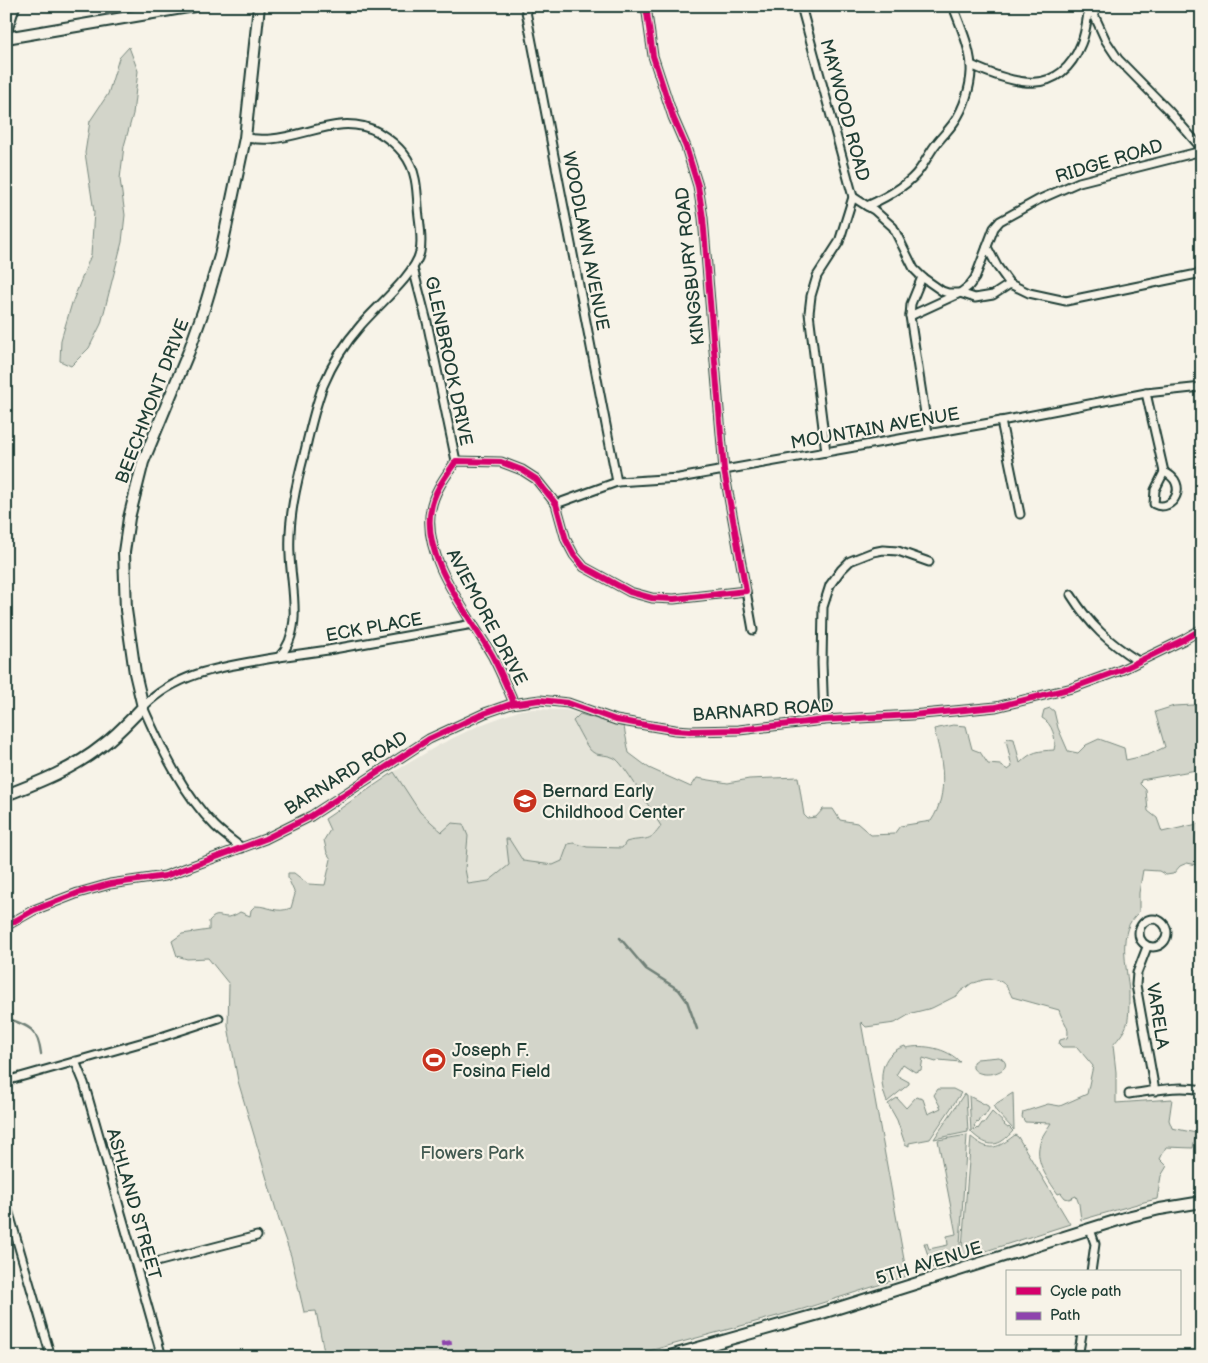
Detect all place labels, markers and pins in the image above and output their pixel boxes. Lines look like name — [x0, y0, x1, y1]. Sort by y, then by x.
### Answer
place label: Bernard Early Childhood Center — [542, 781, 685, 823]
school or university icon: Bernard Early Childhood Center — [512, 788, 538, 814]
place label: Joseph F. Fosina Field — [452, 1040, 551, 1082]
sports icon: Joseph F. Fosina Field — [421, 1047, 447, 1073]

